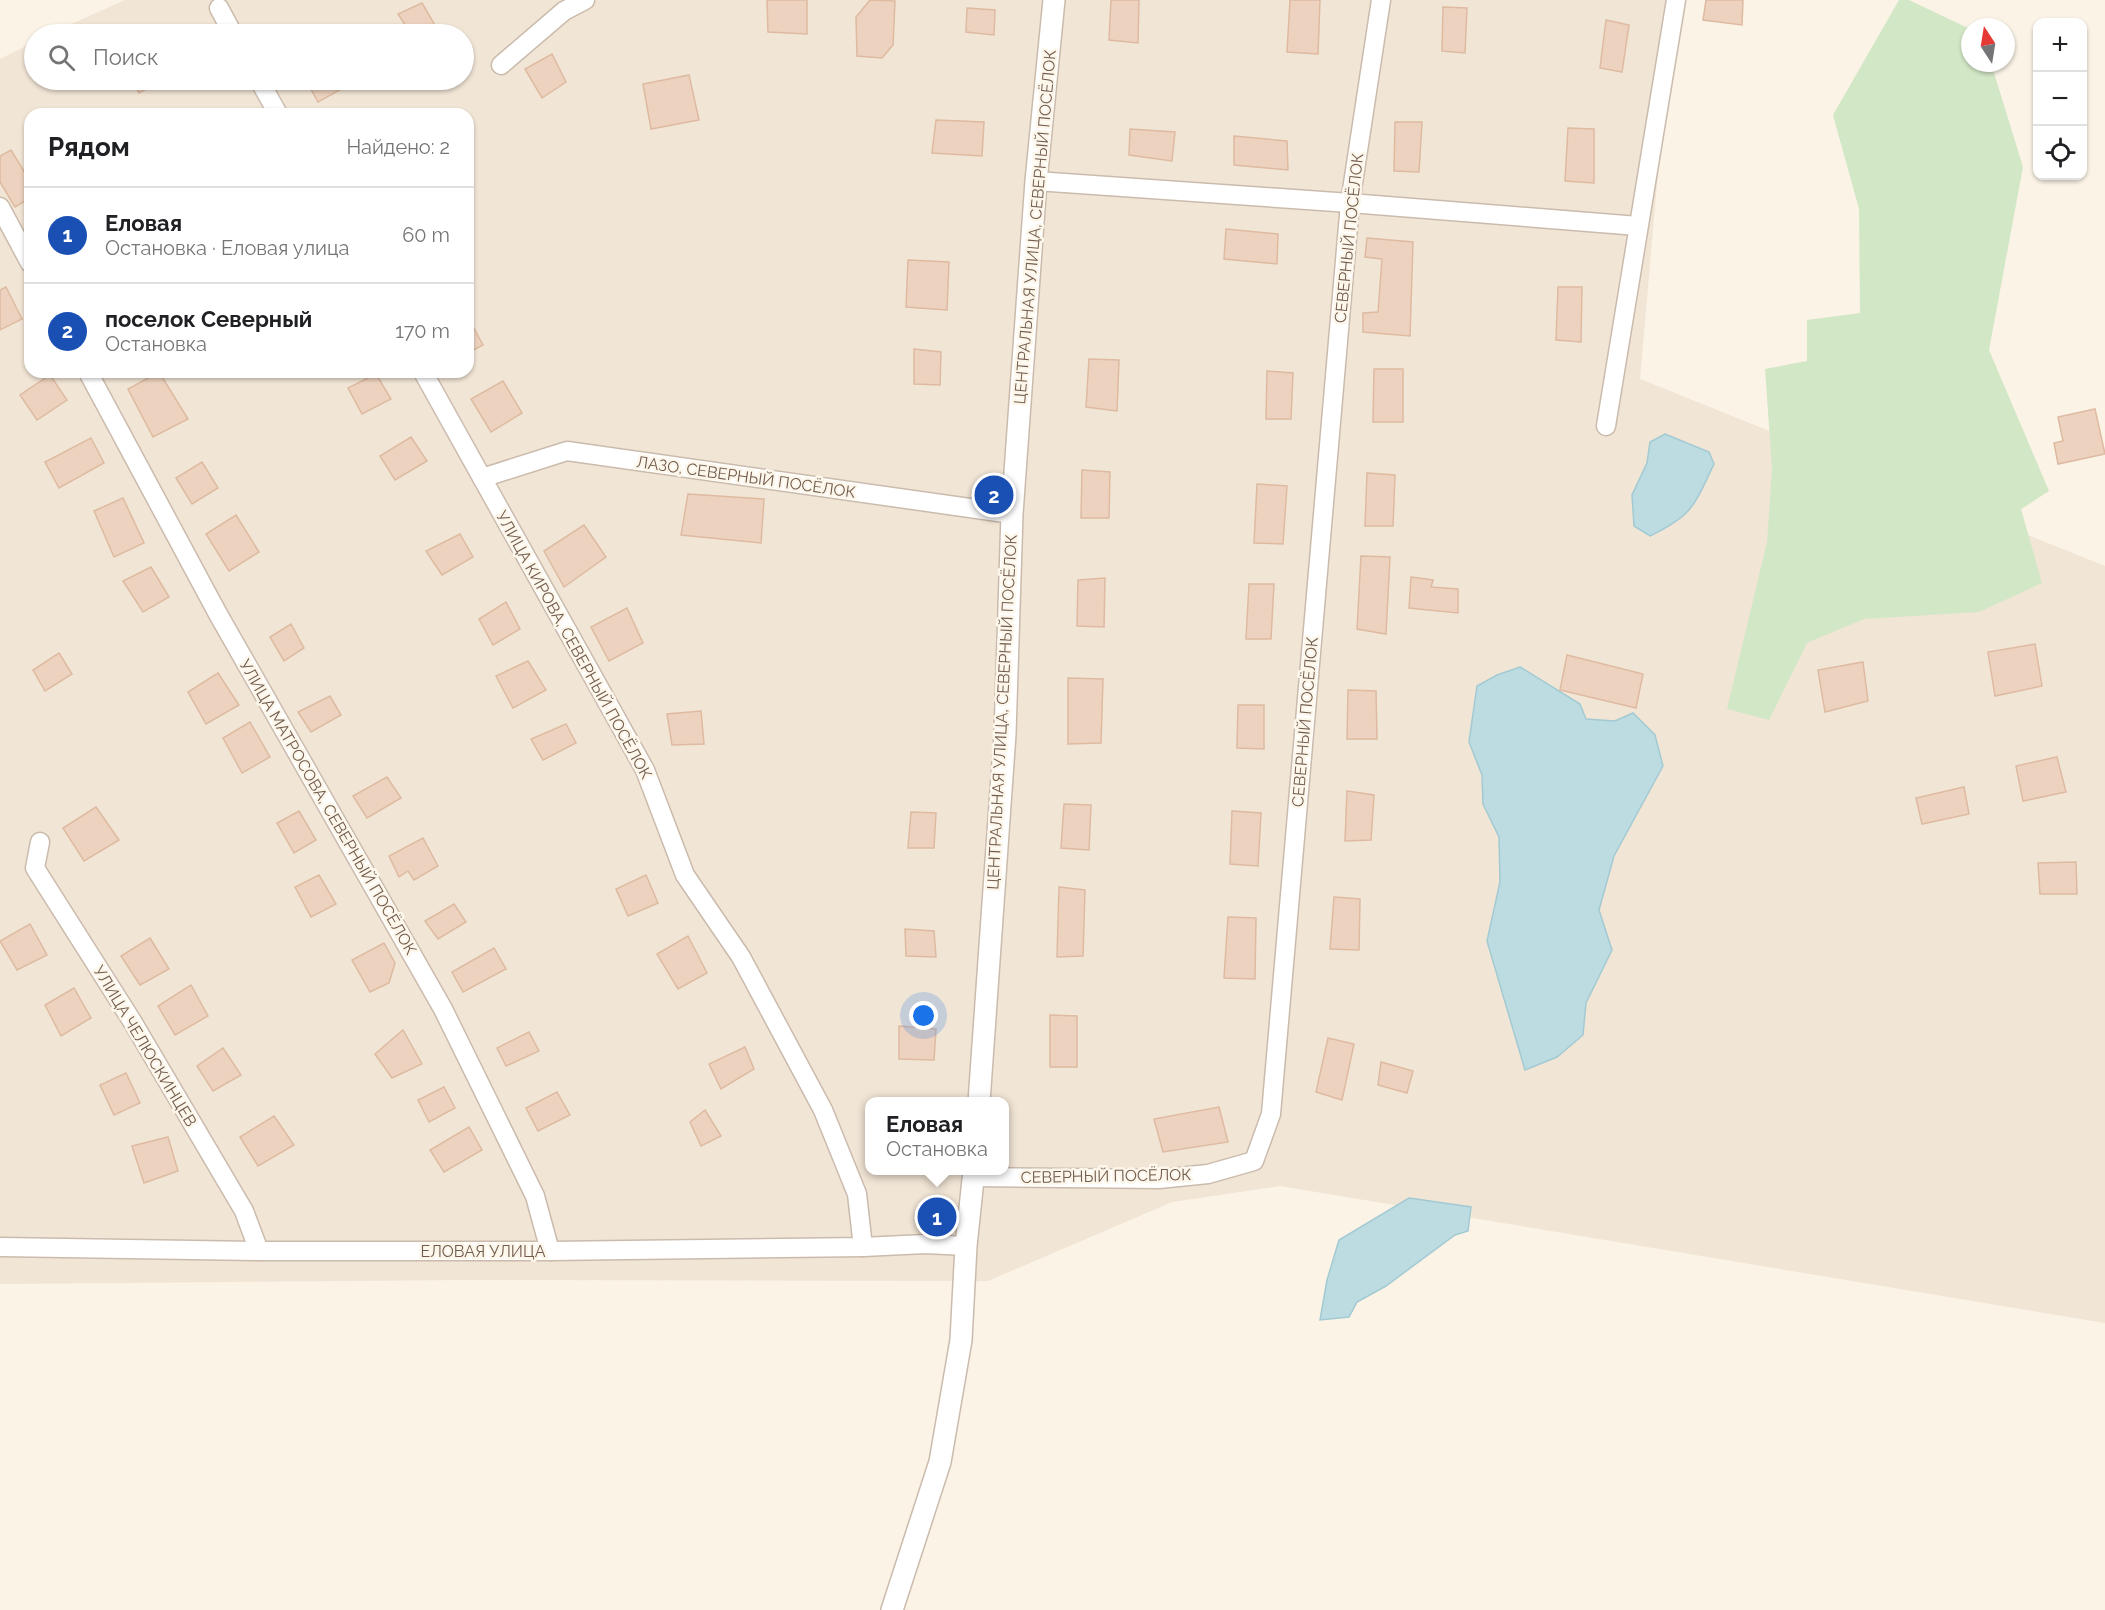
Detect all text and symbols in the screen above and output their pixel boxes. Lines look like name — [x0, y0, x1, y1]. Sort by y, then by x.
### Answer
north arrow — [1961, 18, 2015, 72]
map controls — [2033, 18, 2087, 180]
button: + — [2033, 18, 2087, 72]
search box — [24, 24, 474, 90]
icon: search — [45, 41, 78, 74]
text: Поиск — [93, 44, 158, 70]
street label: ЦЕНТРАЛЬНАЯ УЛИЦА, СЕВЕРНЫЙ ПОСЁЛОК — [1009, 49, 1060, 405]
button: − — [2033, 72, 2087, 126]
button: locate — [2033, 126, 2087, 180]
text: Рядом — [48, 132, 130, 162]
text: Найдено: 2 — [346, 135, 450, 159]
street label: СЕВЕРНЫЙ ПОСЁЛОК — [1330, 152, 1367, 324]
text: Еловая — [105, 210, 182, 236]
text: 1 — [63, 223, 72, 247]
text: 60 m — [402, 223, 450, 247]
text: Остановка · Еловая улица — [105, 236, 349, 260]
text: поселок Северный — [105, 306, 312, 332]
text: 2 — [62, 319, 73, 343]
text: 170 m — [395, 319, 450, 343]
text: Остановка — [105, 332, 207, 356]
street label: ЛАЗО, СЕВЕРНЫЙ ПОСЁЛОК — [635, 451, 857, 502]
pin: 2 — [974, 472, 1014, 518]
street label: УЛИЦА КИРОВА, СЕВЕРНЫЙ ПОСЁЛОК — [492, 507, 657, 782]
street label: ЦЕНТРАЛЬНАЯ УЛИЦА, СЕВЕРНЫЙ ПОСЁЛОК — [982, 534, 1021, 890]
street label: СЕВЕРНЫЙ ПОСЁЛОК — [1287, 636, 1322, 808]
street label: УЛИЦА МАТРОСОВА, СЕВЕРНЫЙ ПОСЁЛОК — [235, 655, 422, 958]
street label: УЛИЦА ЧЕЛЮСКИНЦЕВ — [89, 962, 201, 1130]
your location — [909, 1001, 938, 1030]
popup — [865, 1097, 1009, 1175]
text: Еловая — [886, 1111, 963, 1137]
text: Остановка — [886, 1137, 988, 1161]
street label: СЕВЕРНЫЙ ПОСЁЛОК — [1020, 1164, 1192, 1187]
pin: 1 — [918, 1194, 956, 1240]
street label: ЕЛОВАЯ УЛИЦА — [420, 1242, 546, 1261]

